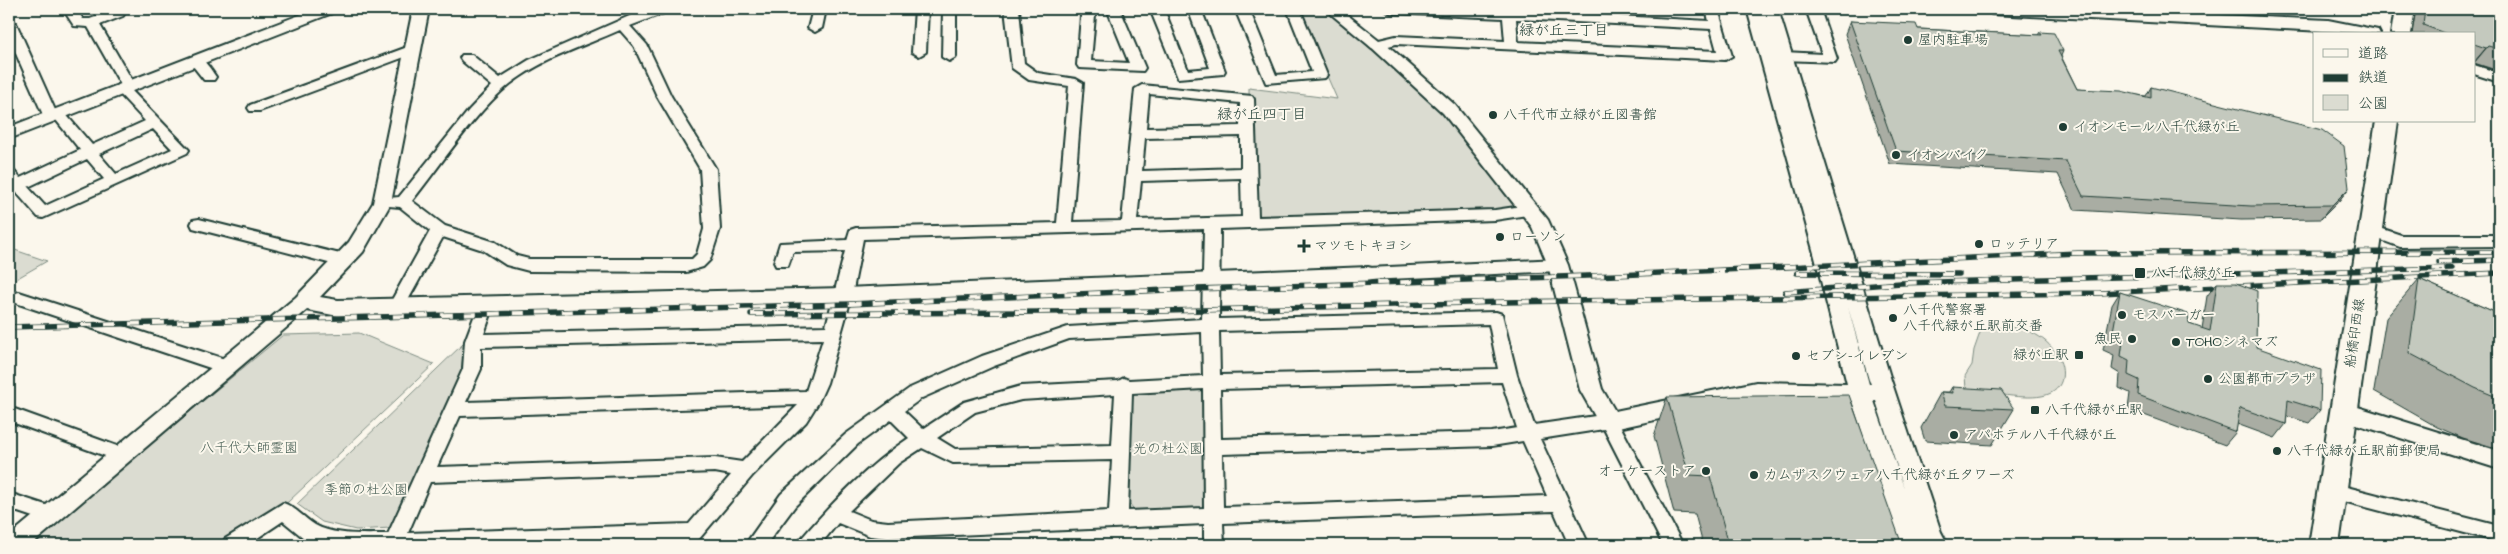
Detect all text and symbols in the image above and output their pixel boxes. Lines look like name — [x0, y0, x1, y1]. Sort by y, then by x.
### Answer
district label: 緑が丘三丁目 — [1519, 20, 1609, 41]
place label: 屋内駐車場 — [1918, 30, 1988, 50]
legend — [2313, 32, 2476, 122]
marker: 屋内駐車場 — [1902, 34, 1914, 46]
text: 道路 — [2358, 43, 2388, 64]
text: 鉄道 — [2358, 67, 2388, 88]
text: 公園 — [2358, 93, 2388, 114]
district label: 緑が丘四丁目 — [1217, 104, 1307, 125]
place label: 八千代市立緑が丘図書館 — [1503, 105, 1657, 125]
marker: 八千代市立緑が丘図書館 — [1487, 109, 1499, 121]
place label: イオンモール八千代緑が丘 — [2073, 117, 2240, 137]
marker: イオンモール八千代緑が丘 — [2057, 121, 2069, 133]
place label: イオンバイク — [1906, 145, 1988, 165]
marker: イオンバイク — [1890, 149, 1902, 161]
place label: ローソン — [1510, 227, 1566, 247]
marker: ローソン — [1494, 231, 1506, 243]
place label: ロッテリア — [1989, 234, 2059, 254]
place label: マツモトキヨシ — [1314, 236, 1412, 256]
marker: ロッテリア — [1973, 238, 1985, 250]
marker: マツモトキヨシ — [1298, 240, 1310, 252]
place label: 八千代緑が丘 — [2151, 263, 2235, 283]
marker: 八千代緑が丘 — [2133, 266, 2147, 280]
street label: 船橋印西線 — [2340, 297, 2370, 369]
place label: 八千代警察署 八千代緑が丘駅前交番 — [1903, 300, 2043, 336]
place label: モスバーガー — [2132, 305, 2216, 325]
marker: モスバーガー — [2116, 309, 2128, 321]
marker: 八千代警察署 八千代緑が丘駅前交番 — [1887, 312, 1899, 324]
place label: 魚民 — [2094, 329, 2122, 349]
place label: TOHOシネマズ — [2186, 332, 2278, 352]
marker: 魚民 — [2126, 333, 2138, 345]
marker: TOHOシネマズ — [2170, 336, 2182, 348]
place label: 緑が丘駅 — [2013, 345, 2069, 365]
place label: セブン-イレブン — [1806, 346, 1908, 366]
marker: 緑が丘駅 — [2073, 349, 2085, 361]
marker: セブン-イレブン — [1790, 350, 1802, 362]
place label: 公園都市プラザ — [2218, 369, 2316, 389]
marker: 公園都市プラザ — [2202, 373, 2214, 385]
place label: 八千代緑が丘駅 — [2045, 400, 2143, 420]
marker: 八千代緑が丘駅 — [2029, 404, 2041, 416]
place label: アパホテル八千代緑が丘 — [1964, 425, 2117, 445]
marker: アパホテル八千代緑が丘 — [1948, 429, 1960, 441]
park label: 八千代大師霊園 — [200, 438, 298, 458]
park label: 光の杜公園 — [1133, 439, 1203, 459]
place label: 八千代緑が丘駅前郵便局 — [2287, 441, 2441, 461]
marker: 八千代緑が丘駅前郵便局 — [2271, 445, 2283, 457]
place label: オーケーストア — [1598, 461, 1696, 481]
marker: オーケーストア — [1700, 465, 1712, 477]
place label: カムザスクウェア八千代緑が丘タワーズ — [1764, 465, 2015, 485]
marker: カムザスクウェア八千代緑が丘タワーズ — [1748, 469, 1760, 481]
park label: 季節の杜公園 — [324, 480, 408, 500]

